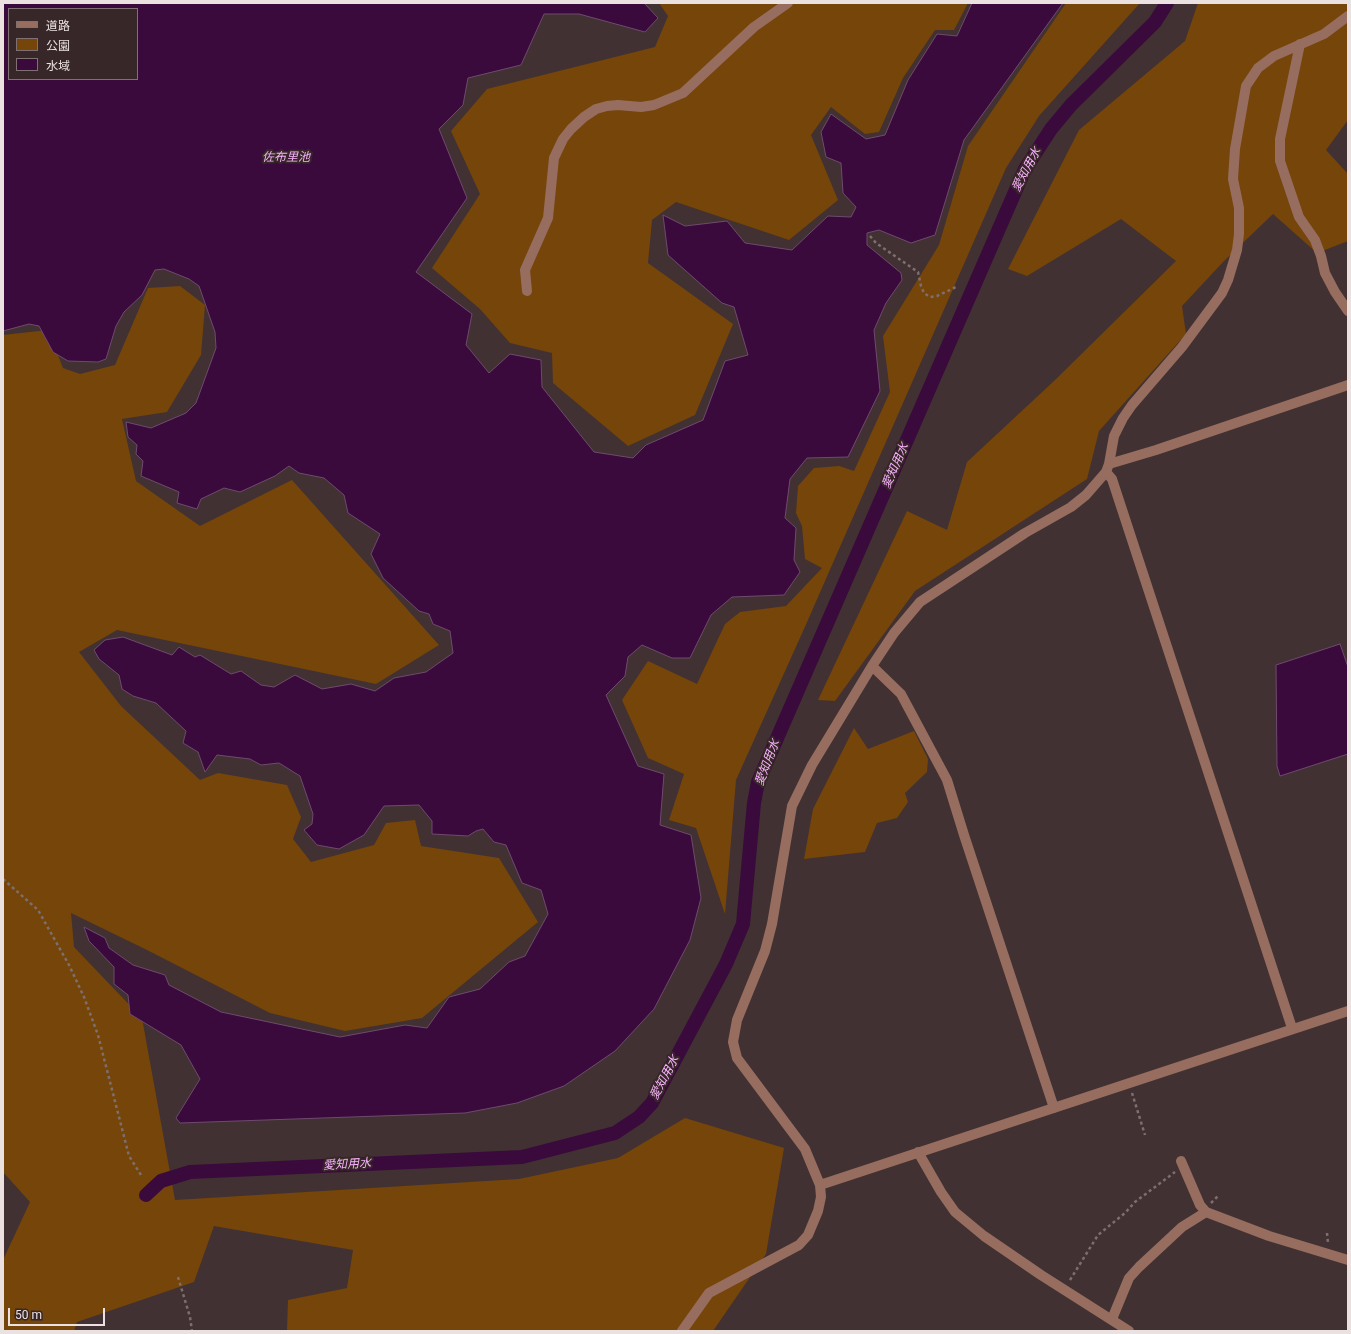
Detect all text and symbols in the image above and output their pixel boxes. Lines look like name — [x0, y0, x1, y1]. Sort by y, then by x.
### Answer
legend — [8, 8, 138, 80]
text: 道路 — [46, 19, 70, 33]
text: 公園 — [46, 39, 70, 53]
text: 水域 — [46, 59, 70, 73]
water label: 愛知用水 — [1009, 145, 1045, 195]
water label: 佐布里池 — [262, 151, 310, 165]
water label: 愛知用水 — [880, 441, 912, 491]
water label: 愛知用水 — [753, 738, 783, 788]
water label: 愛知用水 — [647, 1053, 683, 1103]
water label: 愛知用水 — [323, 1157, 371, 1173]
scale bar — [10, 1300, 107, 1326]
text: 50 m — [15, 1308, 42, 1322]

